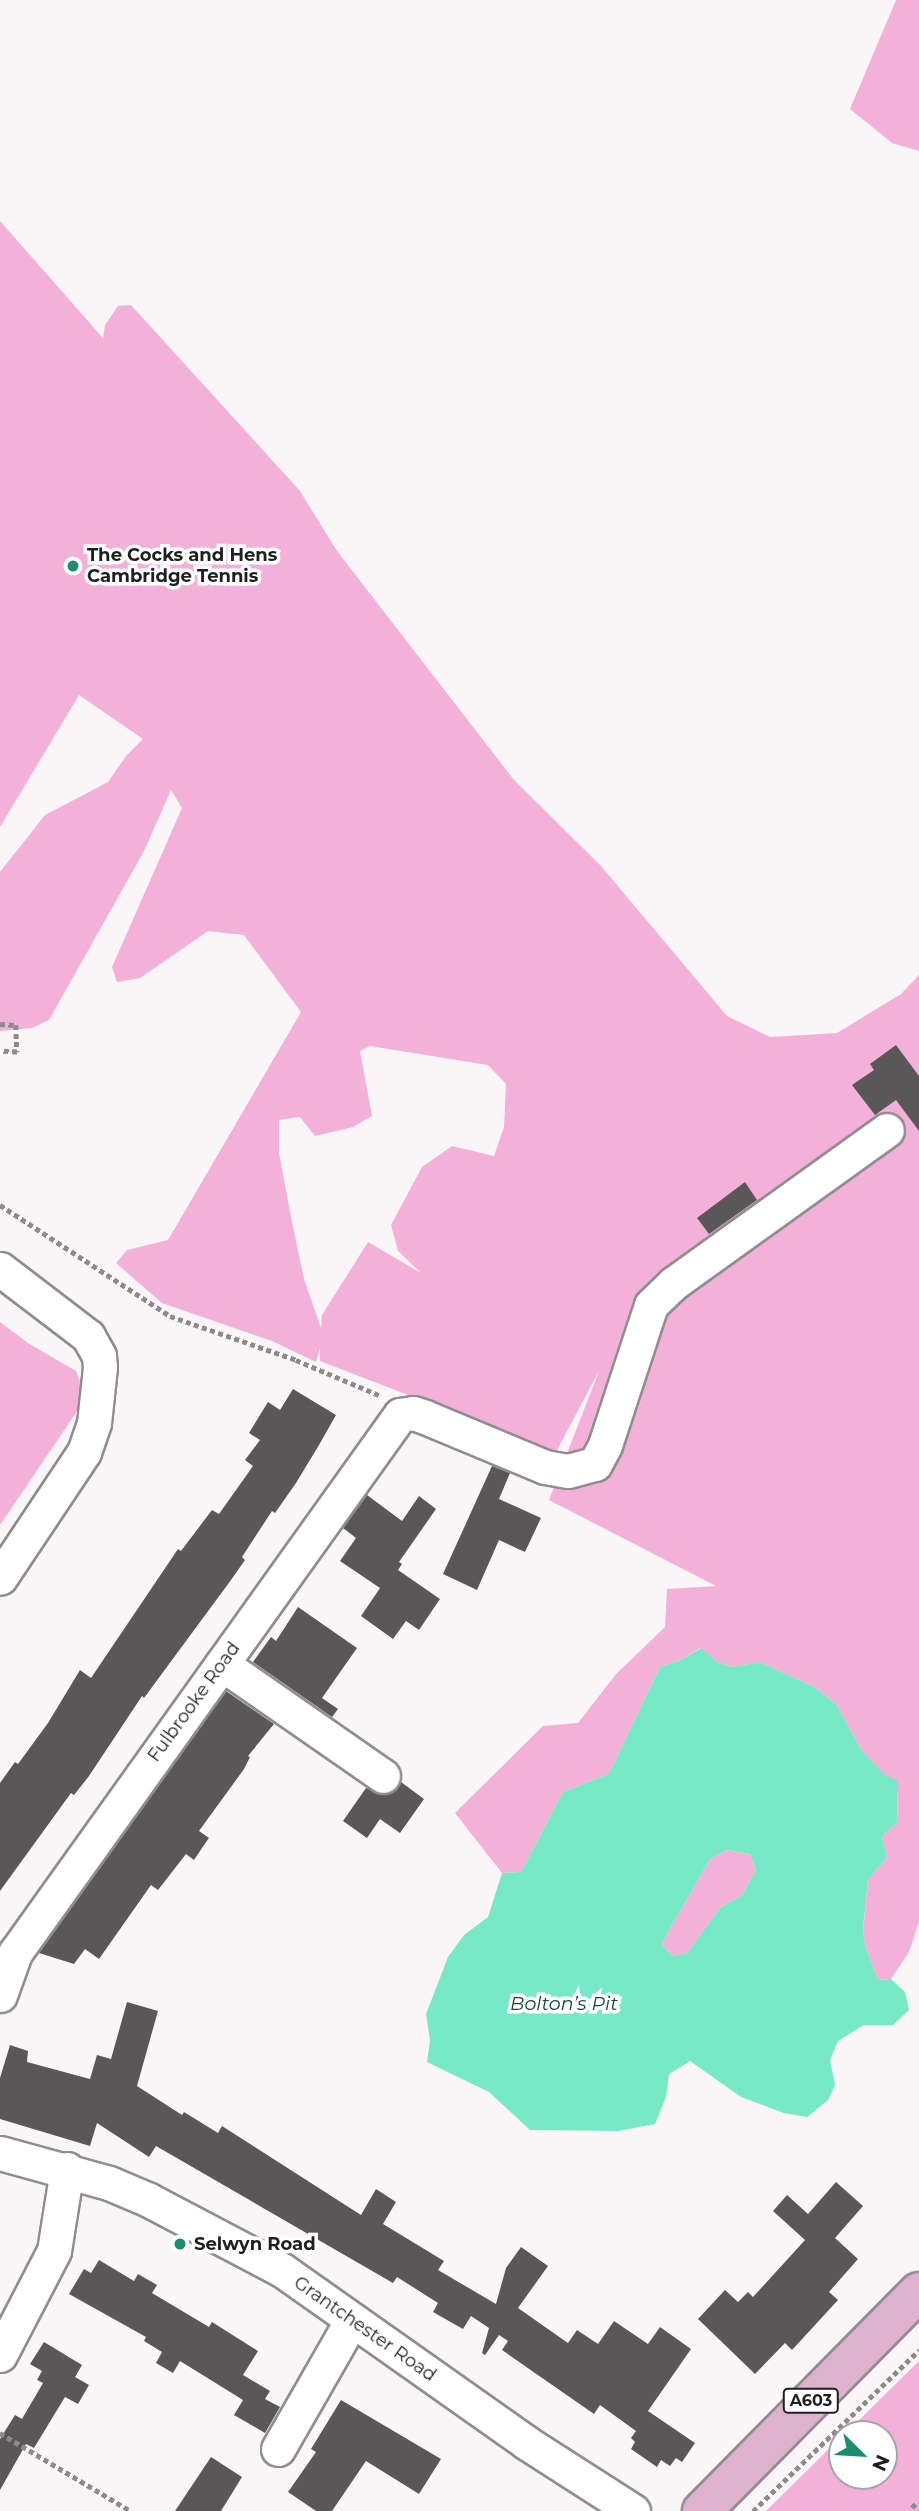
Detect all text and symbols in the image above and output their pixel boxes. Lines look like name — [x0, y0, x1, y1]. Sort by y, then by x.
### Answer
place label: The Cocks and Hens Cambridge Tennis — [87, 545, 277, 588]
marker: The Cocks and Hens Cambridge Tennis — [65, 558, 81, 574]
street label: Fulbrooke Road — [143, 1638, 245, 1766]
water label: Bolton’s Pit — [510, 1993, 618, 2015]
place label: Selwyn Road — [194, 2233, 316, 2255]
marker: Selwyn Road — [172, 2236, 188, 2252]
street label: Grantchester Road — [290, 2272, 440, 2386]
road number: A603 — [781, 2388, 841, 2414]
north arrow — [828, 2420, 898, 2490]
text: N — [867, 2451, 894, 2475]

